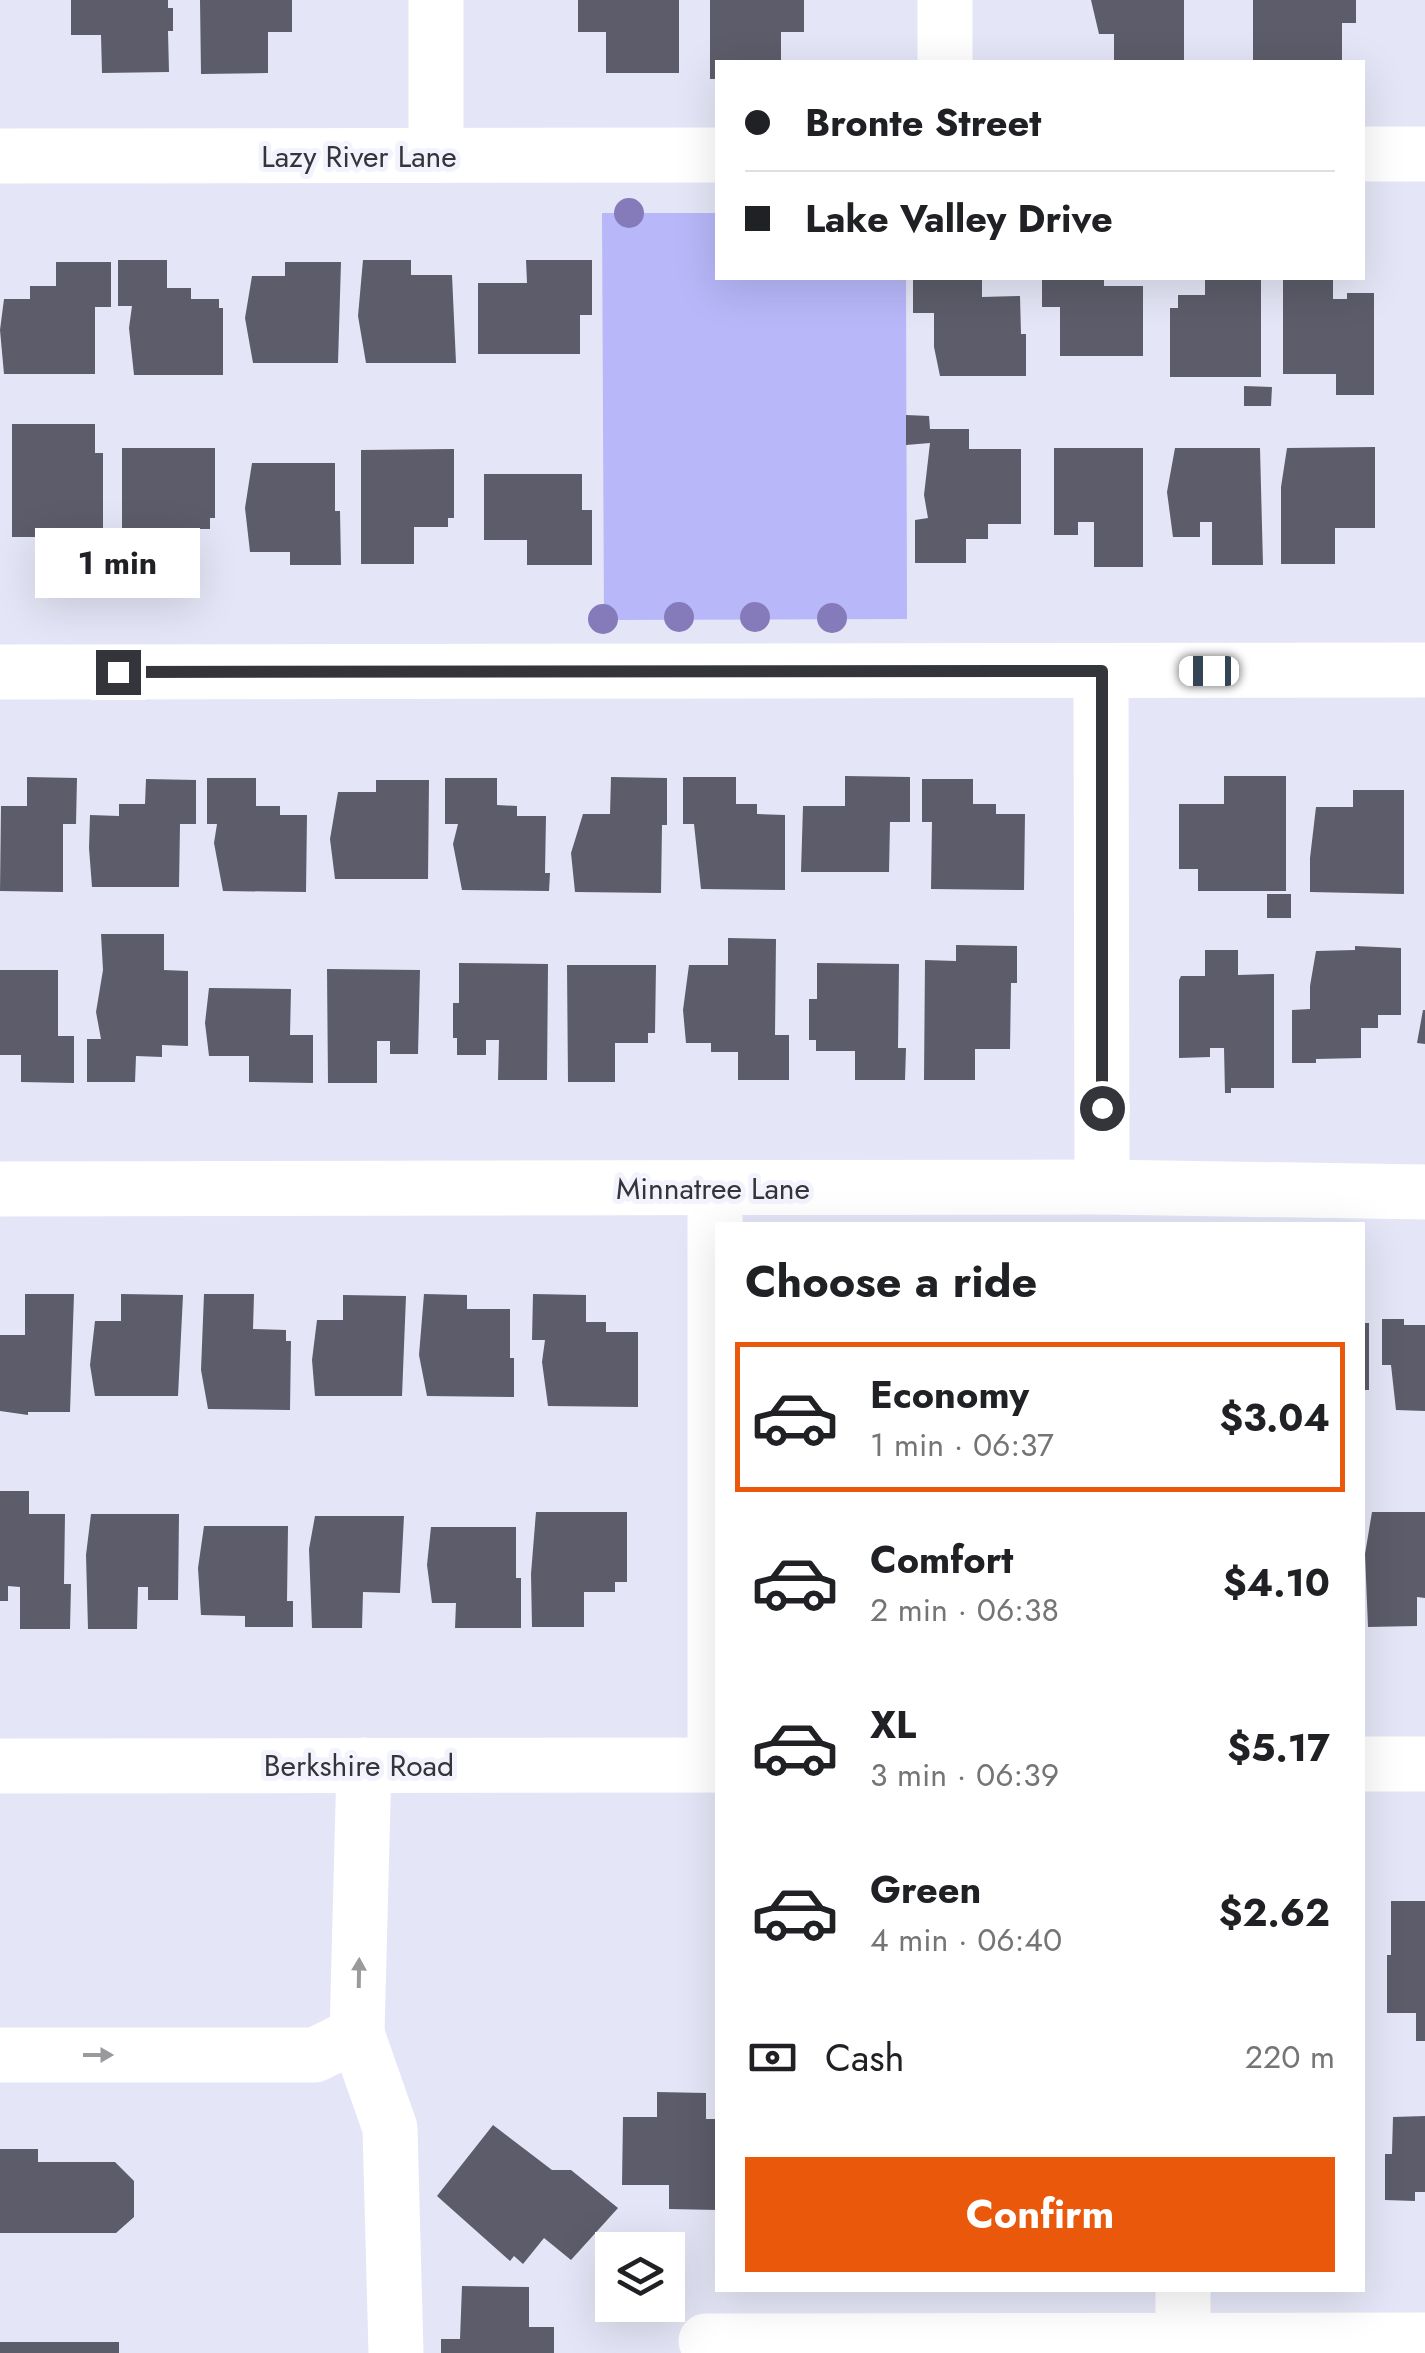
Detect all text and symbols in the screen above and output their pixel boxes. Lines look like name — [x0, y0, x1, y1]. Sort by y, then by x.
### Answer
text: Bronte Street — [805, 95, 1041, 150]
street label: Lazy River Lane — [261, 135, 457, 178]
text: Lake Valley Drive — [805, 191, 1113, 246]
callout: 1 min — [36, 527, 200, 597]
text: 1 min — [78, 540, 157, 586]
route end — [96, 650, 141, 695]
car — [1179, 656, 1239, 686]
route start — [1080, 1086, 1125, 1131]
street label: Minnatree Lane — [616, 1167, 810, 1210]
text: Choose a ride — [745, 1249, 1037, 1314]
text: Economy — [870, 1367, 1029, 1422]
icon: car — [750, 1372, 840, 1462]
text: $3.04 — [1219, 1390, 1330, 1445]
text: 1 min · 06:37 — [870, 1422, 1054, 1468]
text: Comfort — [870, 1532, 1013, 1587]
icon: car — [750, 1537, 840, 1627]
text: $4.10 — [1223, 1555, 1330, 1610]
text: 2 min · 06:38 — [870, 1587, 1059, 1633]
text: XL — [870, 1697, 916, 1752]
icon: car — [750, 1702, 840, 1792]
text: $5.17 — [1227, 1720, 1330, 1775]
street label: Berkshire Road — [264, 1744, 454, 1787]
text: 3 min · 06:39 — [870, 1752, 1059, 1798]
text: Green — [870, 1862, 981, 1917]
icon: car — [750, 1867, 840, 1957]
text: $2.62 — [1219, 1885, 1330, 1940]
text: 4 min · 06:40 — [870, 1917, 1062, 1963]
one-way arrow — [351, 1957, 367, 1989]
icon: cash — [745, 2030, 800, 2085]
text: Cash — [825, 2030, 905, 2085]
text: 220 m — [1245, 2034, 1335, 2080]
one-way arrow — [82, 2047, 114, 2063]
button: Confirm — [745, 2157, 1335, 2272]
map controls — [595, 2232, 685, 2322]
button: layers — [595, 2232, 685, 2322]

